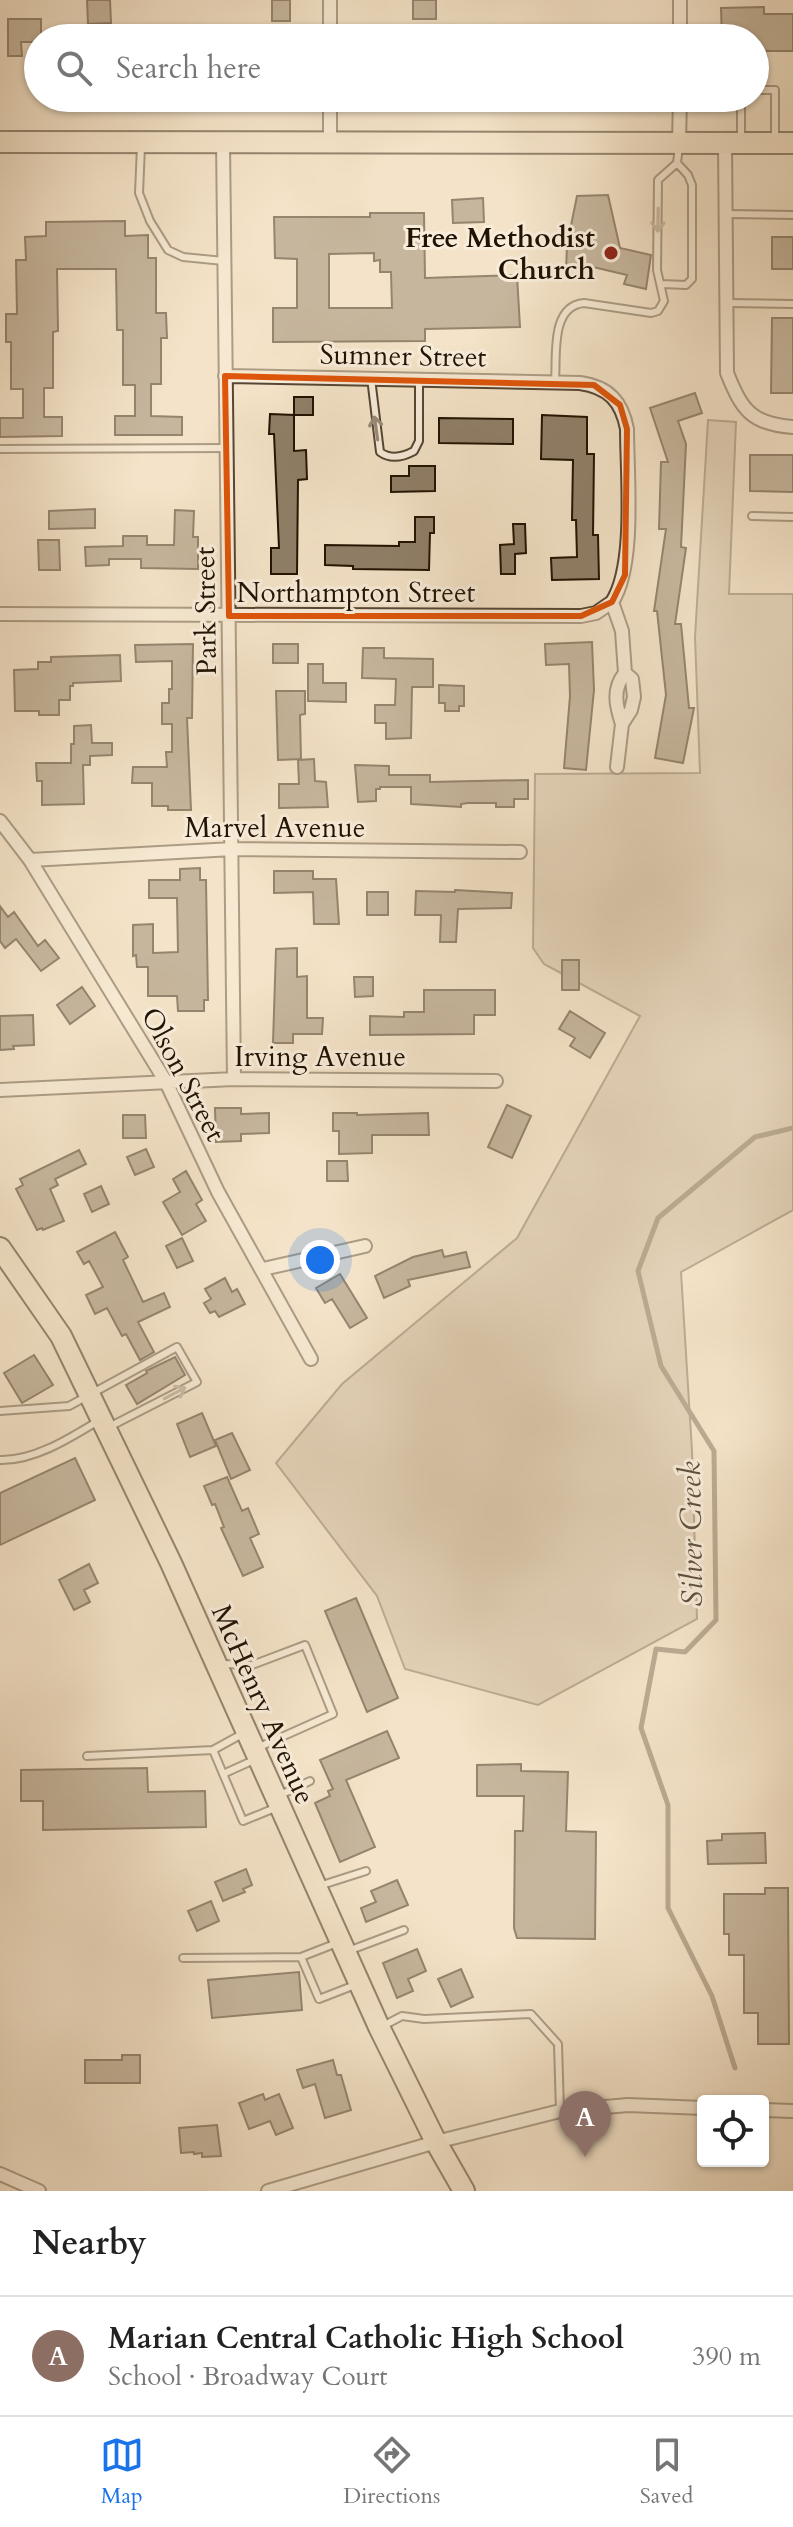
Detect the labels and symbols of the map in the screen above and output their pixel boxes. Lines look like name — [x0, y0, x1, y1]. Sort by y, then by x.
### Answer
one-way arrow — [650, 206, 665, 233]
place label: Free Methodist Church — [405, 219, 596, 289]
marker: Free Methodist Church — [602, 244, 620, 262]
street label: Sumner Street — [319, 336, 487, 376]
one-way arrow — [369, 415, 384, 442]
street label: Park Street — [186, 546, 226, 676]
street label: Northampton Street — [237, 574, 476, 612]
street label: Marvel Avenue — [184, 809, 366, 847]
street label: Olson Street — [132, 1001, 234, 1148]
street label: Irving Avenue — [234, 1038, 406, 1076]
your location — [300, 1240, 340, 1280]
one-way arrow — [163, 1384, 187, 1400]
water label: Silver Creek — [670, 1461, 713, 1607]
street label: McHenry Avenue — [202, 1599, 324, 1810]
pin: A — [559, 2091, 611, 2157]

